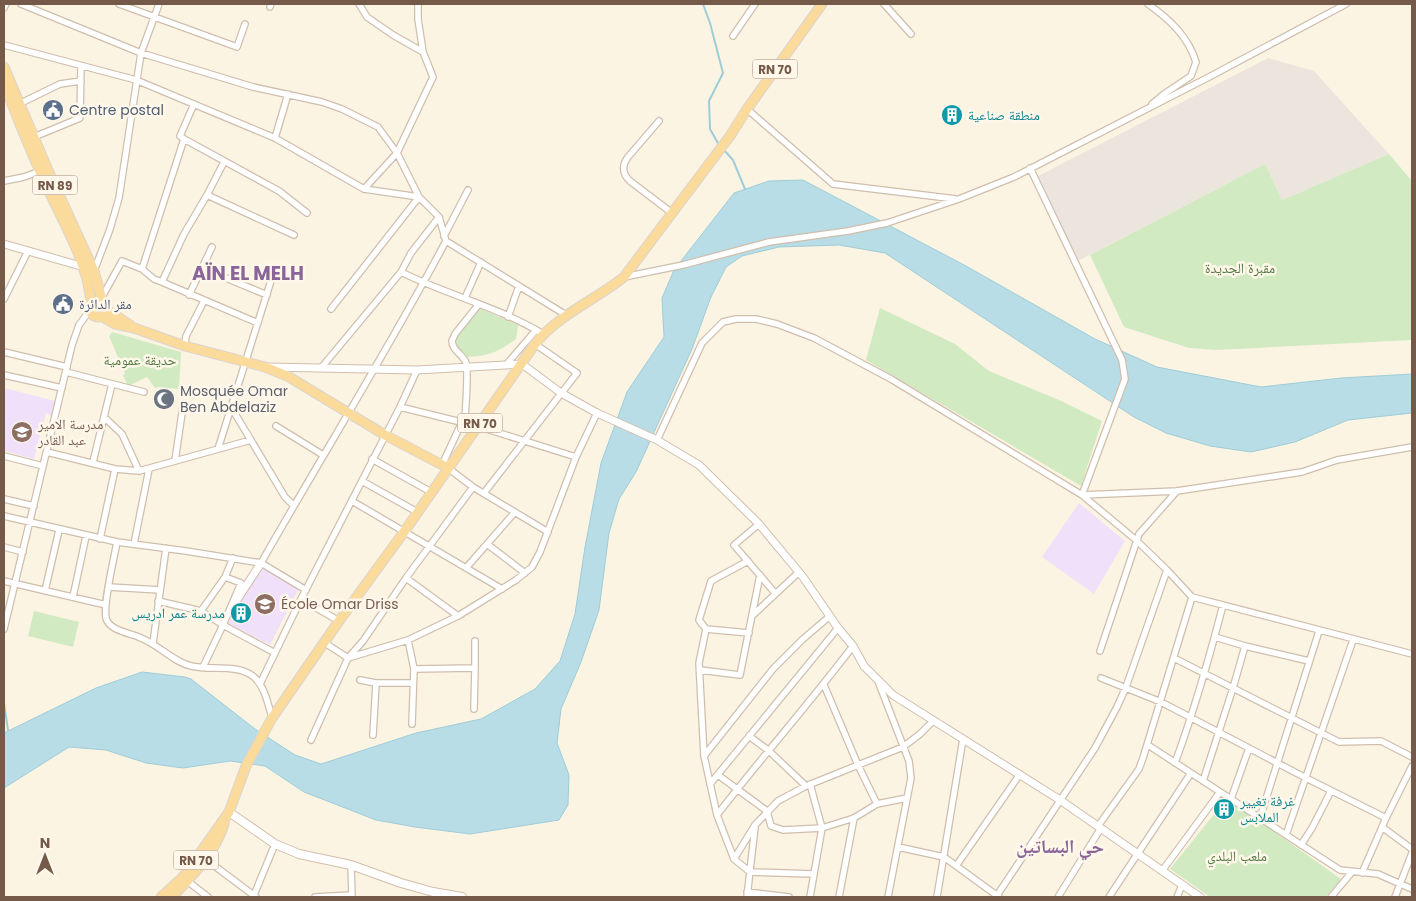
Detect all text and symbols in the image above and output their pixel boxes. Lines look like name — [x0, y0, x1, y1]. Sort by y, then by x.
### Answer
road number: RN 70 — [752, 60, 798, 78]
public building icon: Centre postal — [41, 98, 65, 122]
place label: Centre postal — [69, 100, 164, 120]
building icon: منطقة صناعية — [940, 103, 964, 127]
place label: منطقة صناعية — [968, 105, 1040, 125]
road number: RN 89 — [32, 176, 78, 194]
park label: مقبرة الجديدة — [1205, 258, 1275, 278]
district label: AÏN EL MELH — [192, 260, 304, 287]
public building icon: مقر الدائرة — [51, 292, 75, 316]
place label: مقر الدائرة — [79, 294, 132, 314]
park label: حديقة عمومية — [104, 350, 177, 370]
place label: Mosquée Omar Ben Abdelaziz — [180, 381, 288, 417]
mosque icon: Mosquée Omar Ben Abdelaziz — [152, 387, 176, 411]
road number: RN 70 — [458, 413, 502, 432]
place label: مدرسة الامير عبد القادر — [37, 414, 103, 450]
school or university icon: مدرسة الامير عبد القادر — [10, 420, 34, 444]
school or university icon: École Omar Driss — [253, 592, 277, 616]
place label: École Omar Driss — [281, 594, 399, 614]
building icon: مدرسة عمر ادريس — [229, 601, 253, 625]
place label: مدرسة عمر ادريس — [131, 603, 225, 623]
place label: غرفة تغيير الملابس — [1239, 791, 1295, 827]
building icon: غرفة تغيير الملابس — [1212, 797, 1236, 821]
north arrow — [20, 831, 70, 881]
text: N — [40, 833, 50, 853]
district label: حي البساتين — [1016, 833, 1104, 861]
park label: ملعب البلدي — [1207, 846, 1267, 868]
road number: RN 70 — [174, 850, 218, 870]

